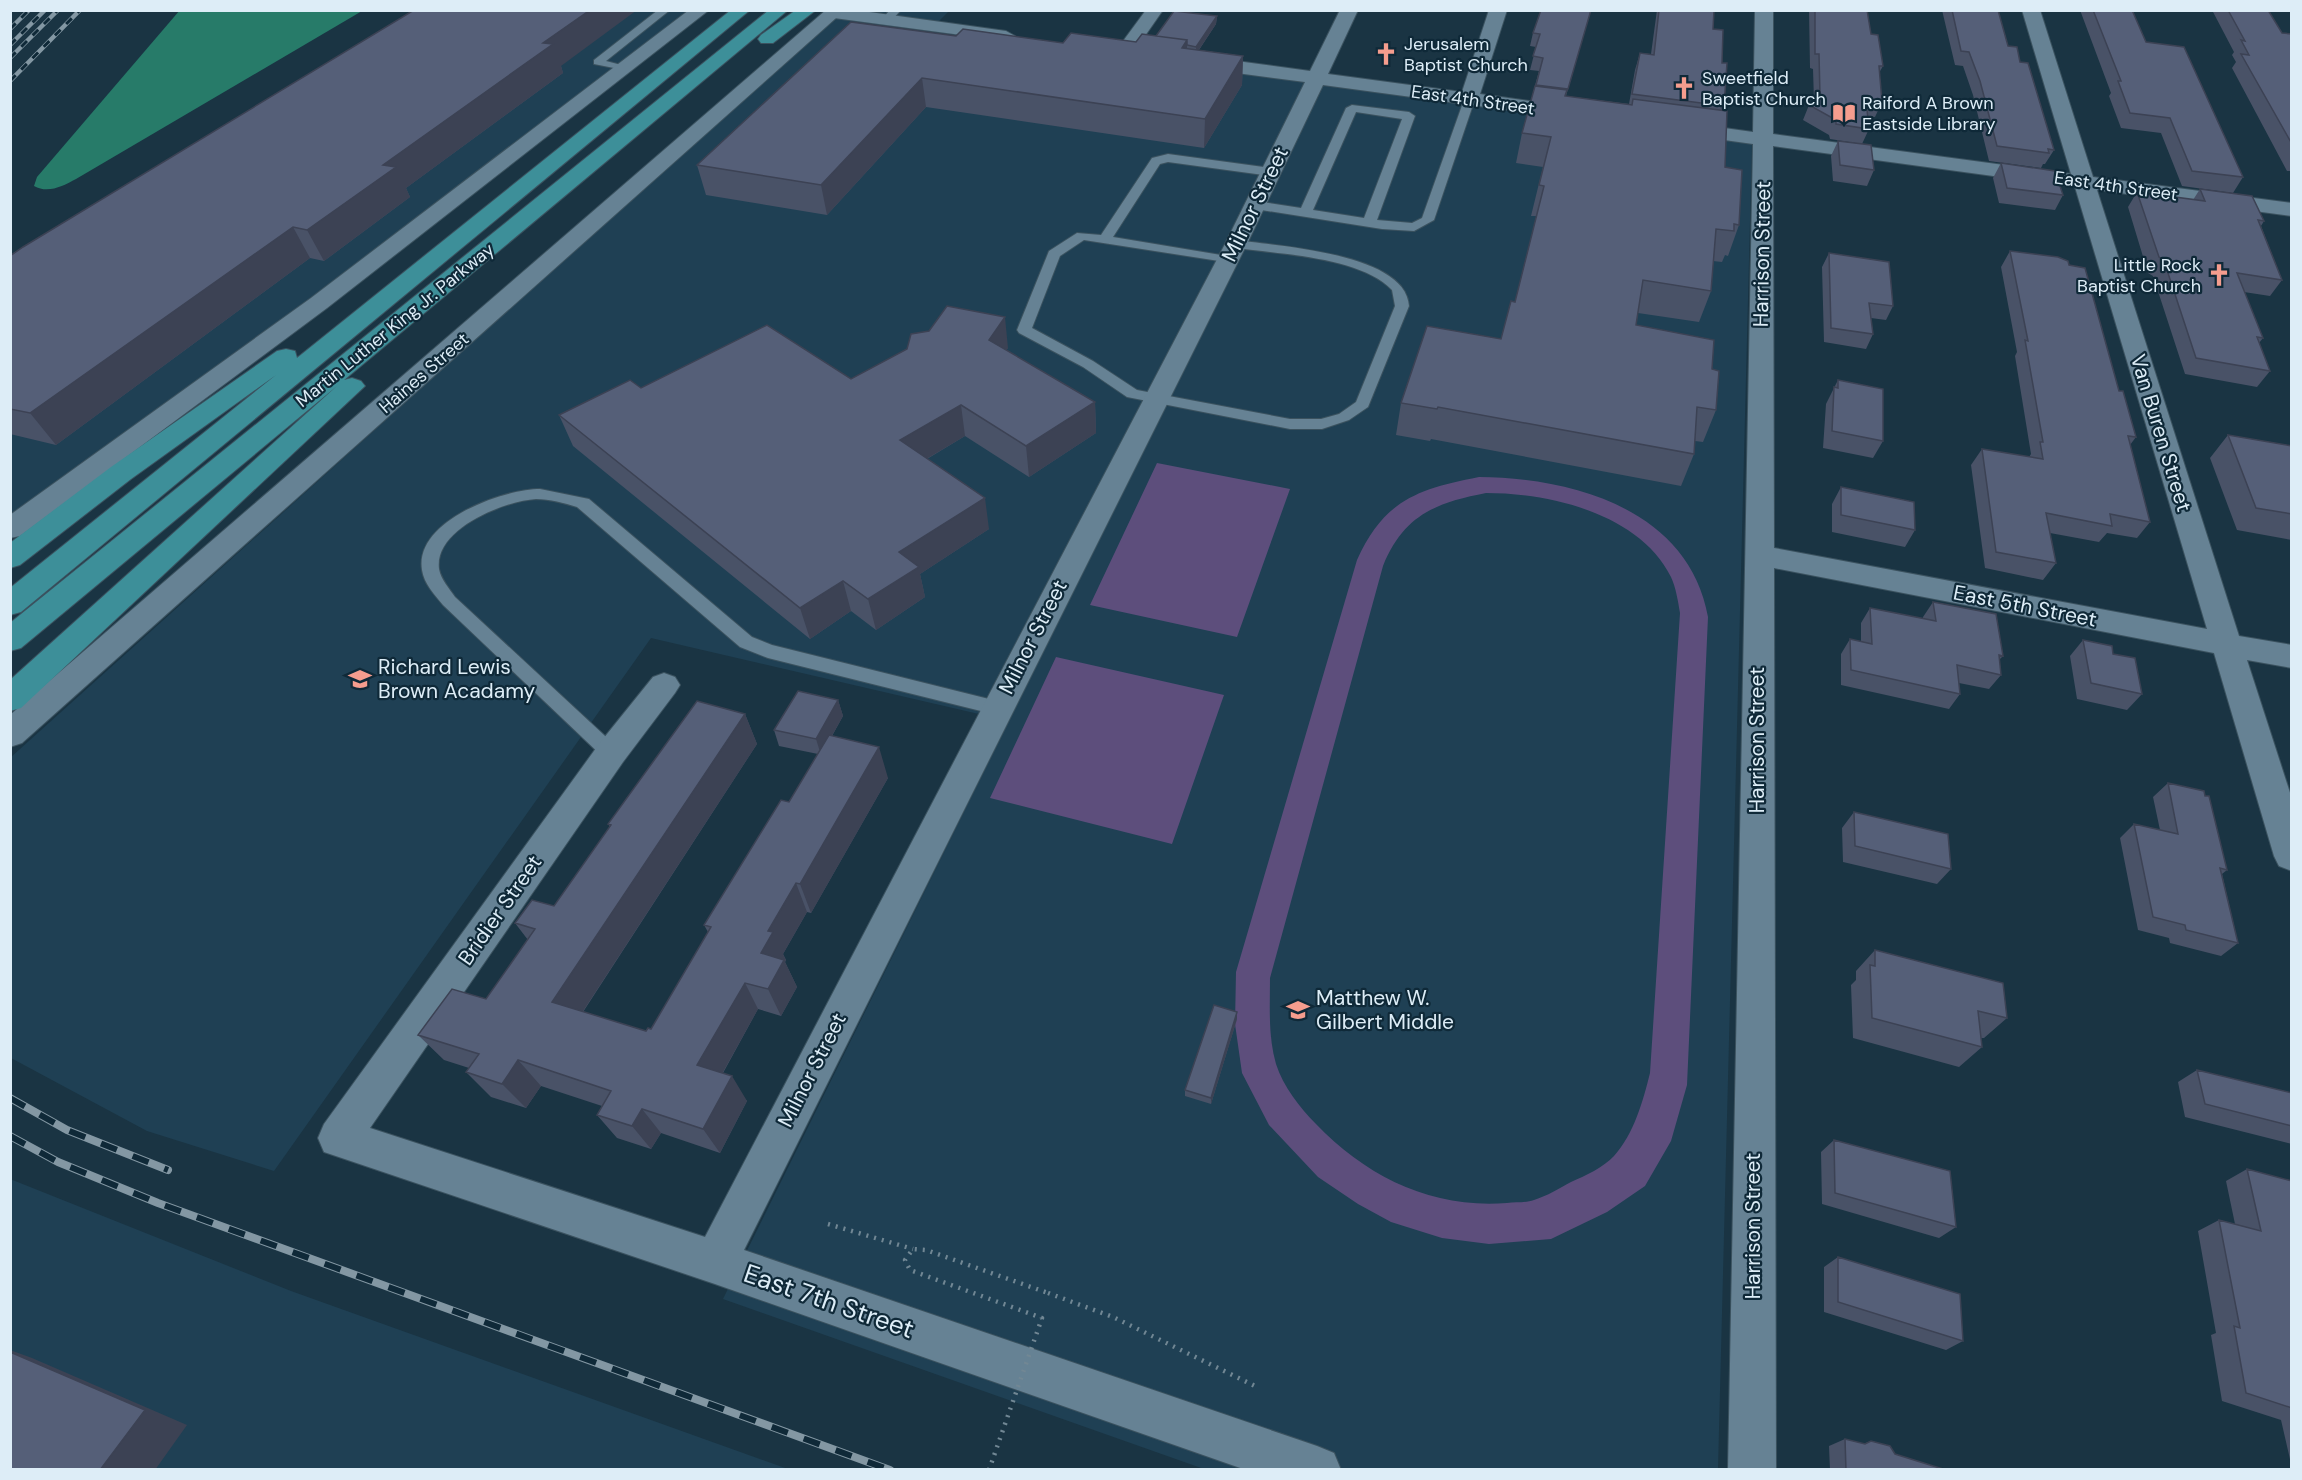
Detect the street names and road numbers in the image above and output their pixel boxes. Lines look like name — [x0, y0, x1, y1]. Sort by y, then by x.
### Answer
street label: East 4th Street — [1410, 79, 1536, 121]
street label: Milnor Street — [1215, 142, 1295, 266]
street label: East 4th Street — [2053, 165, 2179, 207]
street label: Harrison Street — [1747, 181, 1777, 327]
street label: Martin Luther King Jr. Parkway — [291, 237, 499, 413]
street label: Haines Street — [374, 327, 474, 419]
street label: Van Buren Street — [2124, 351, 2198, 515]
street label: Milnor Street — [992, 575, 1074, 699]
street label: East 5th Street — [1951, 578, 2099, 634]
street label: Harrison Street — [1743, 667, 1771, 813]
street label: Bridier Street — [452, 849, 548, 971]
street label: Milnor Street — [771, 1008, 853, 1132]
street label: Harrison Street — [1739, 1153, 1767, 1299]
street label: East 7th Street — [739, 1256, 919, 1346]

